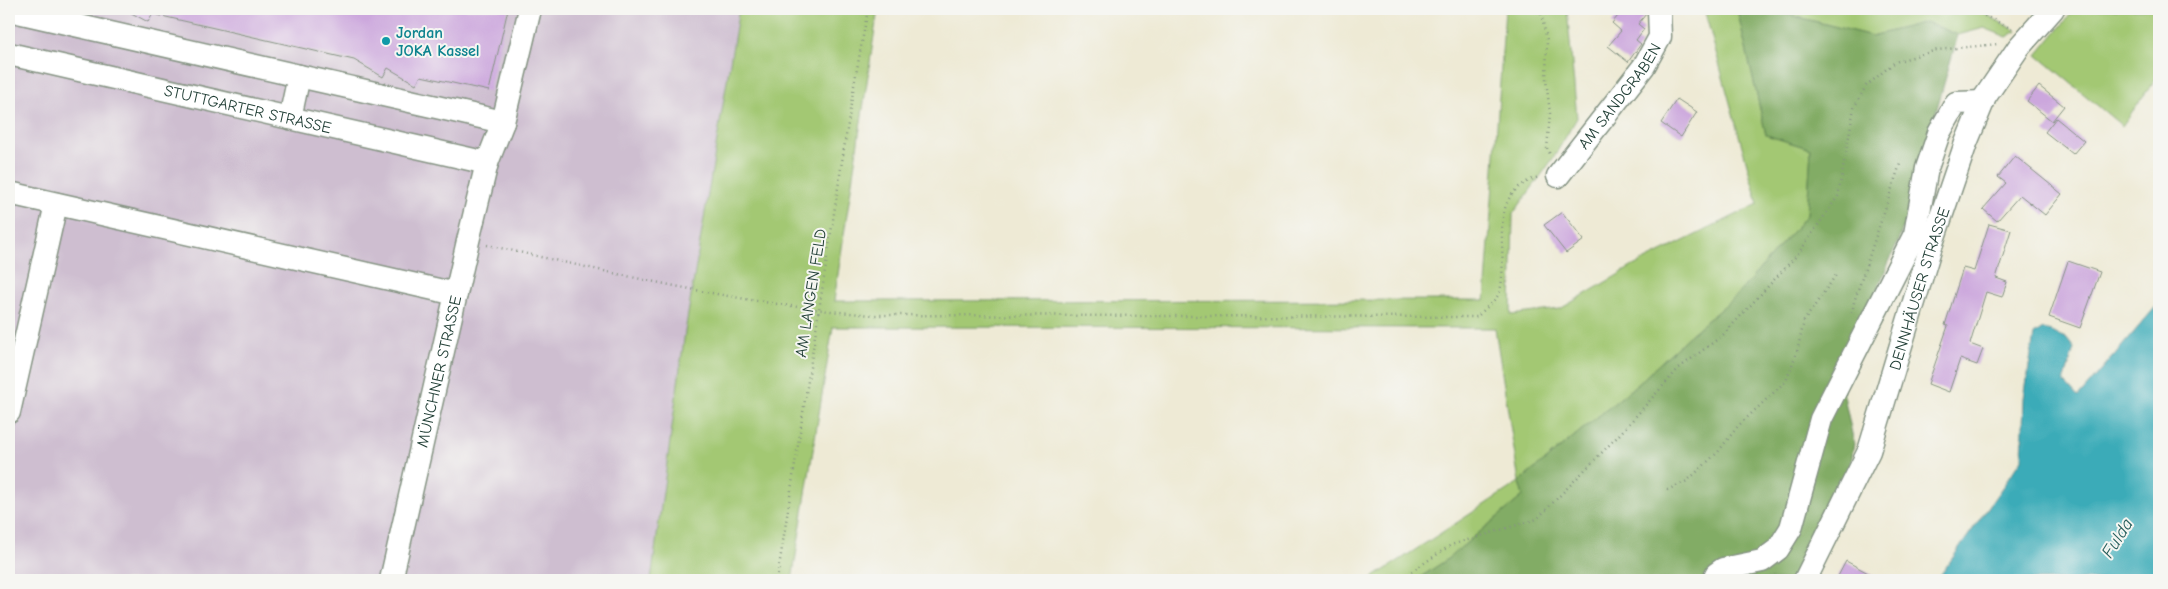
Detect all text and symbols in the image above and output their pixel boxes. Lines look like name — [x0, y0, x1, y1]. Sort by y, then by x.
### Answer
place label: Jordan JOKA Kassel — [396, 24, 480, 60]
marker: Jordan JOKA Kassel — [380, 35, 392, 47]
street label: AM SANDGRABEN — [1575, 40, 1665, 153]
street label: STUTTGARTER STRASSE — [162, 82, 333, 137]
street label: DENNHÄUSER STRASSE — [1886, 205, 1954, 372]
street label: AM LANGEN FELD — [792, 228, 830, 359]
street label: MÜNCHNER STRASSE — [413, 294, 465, 449]
water label: Fulda — [2097, 515, 2138, 562]

